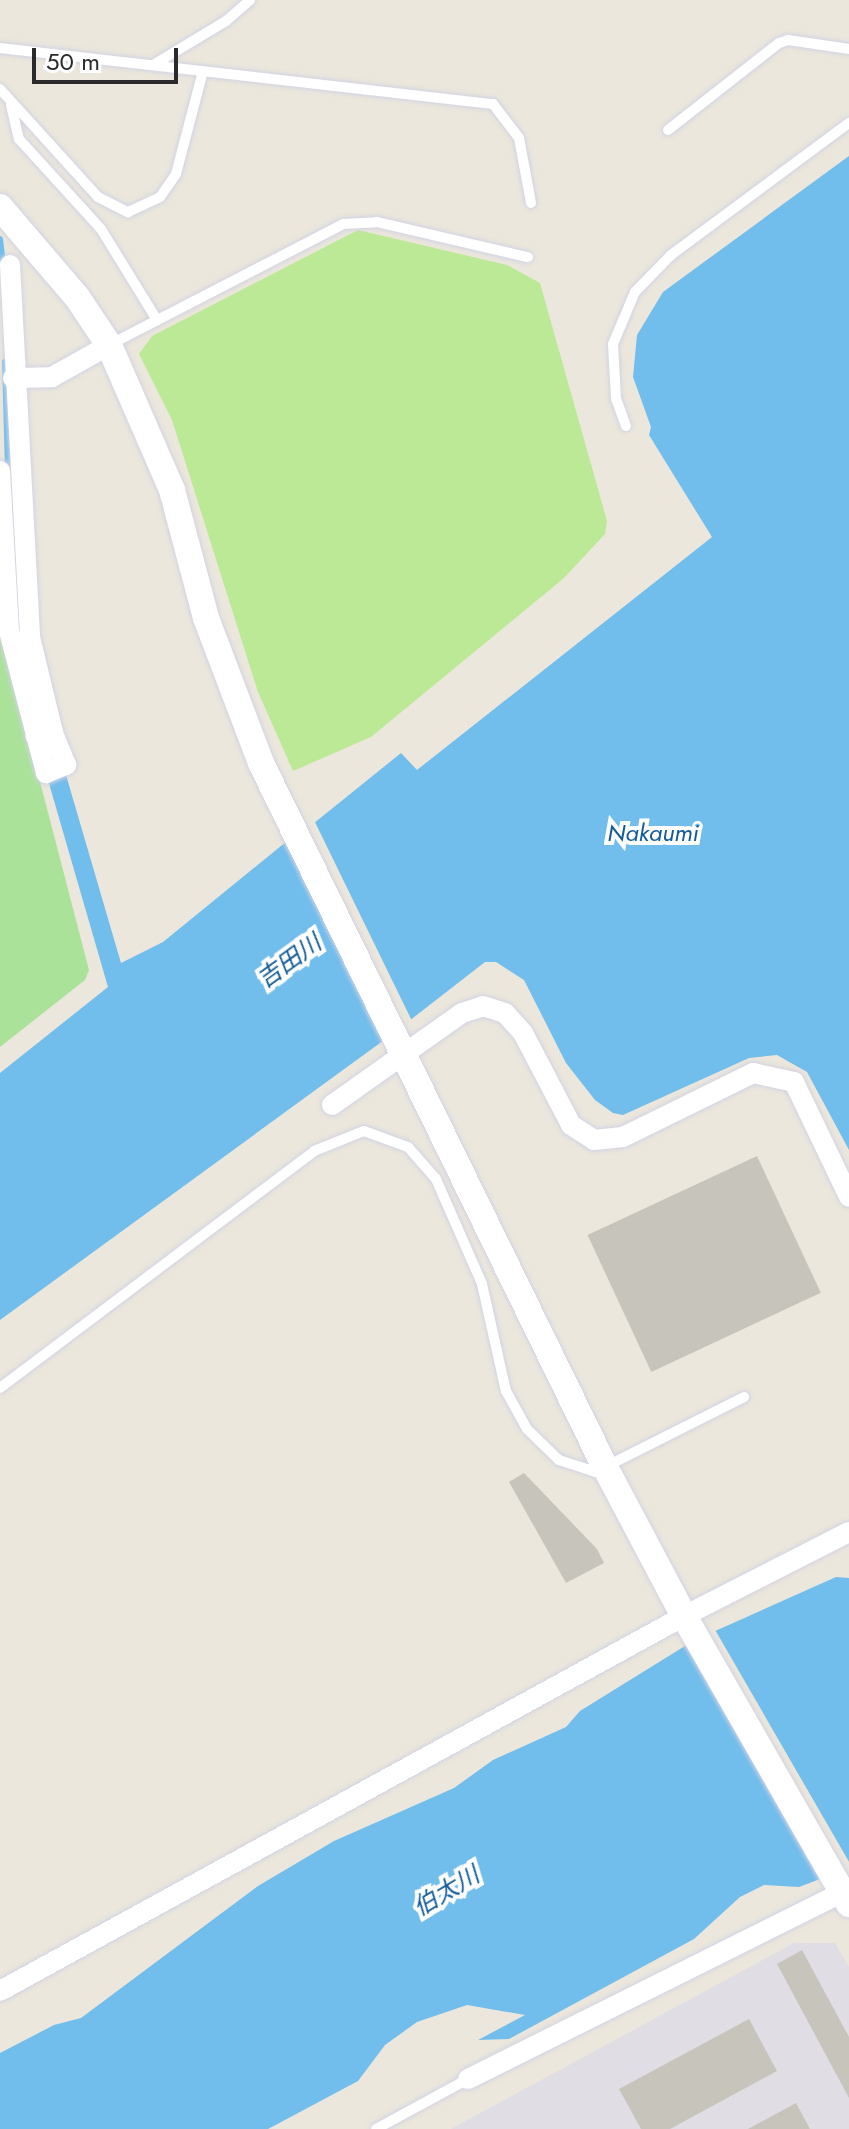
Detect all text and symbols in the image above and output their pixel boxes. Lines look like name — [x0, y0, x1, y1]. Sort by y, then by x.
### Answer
scale bar — [36, 32, 182, 82]
text: 50 m — [46, 44, 100, 79]
water label: Nakaumi — [607, 819, 699, 847]
water label: 吉田川 — [251, 928, 327, 994]
water label: 伯太川 — [408, 1860, 484, 1922]

